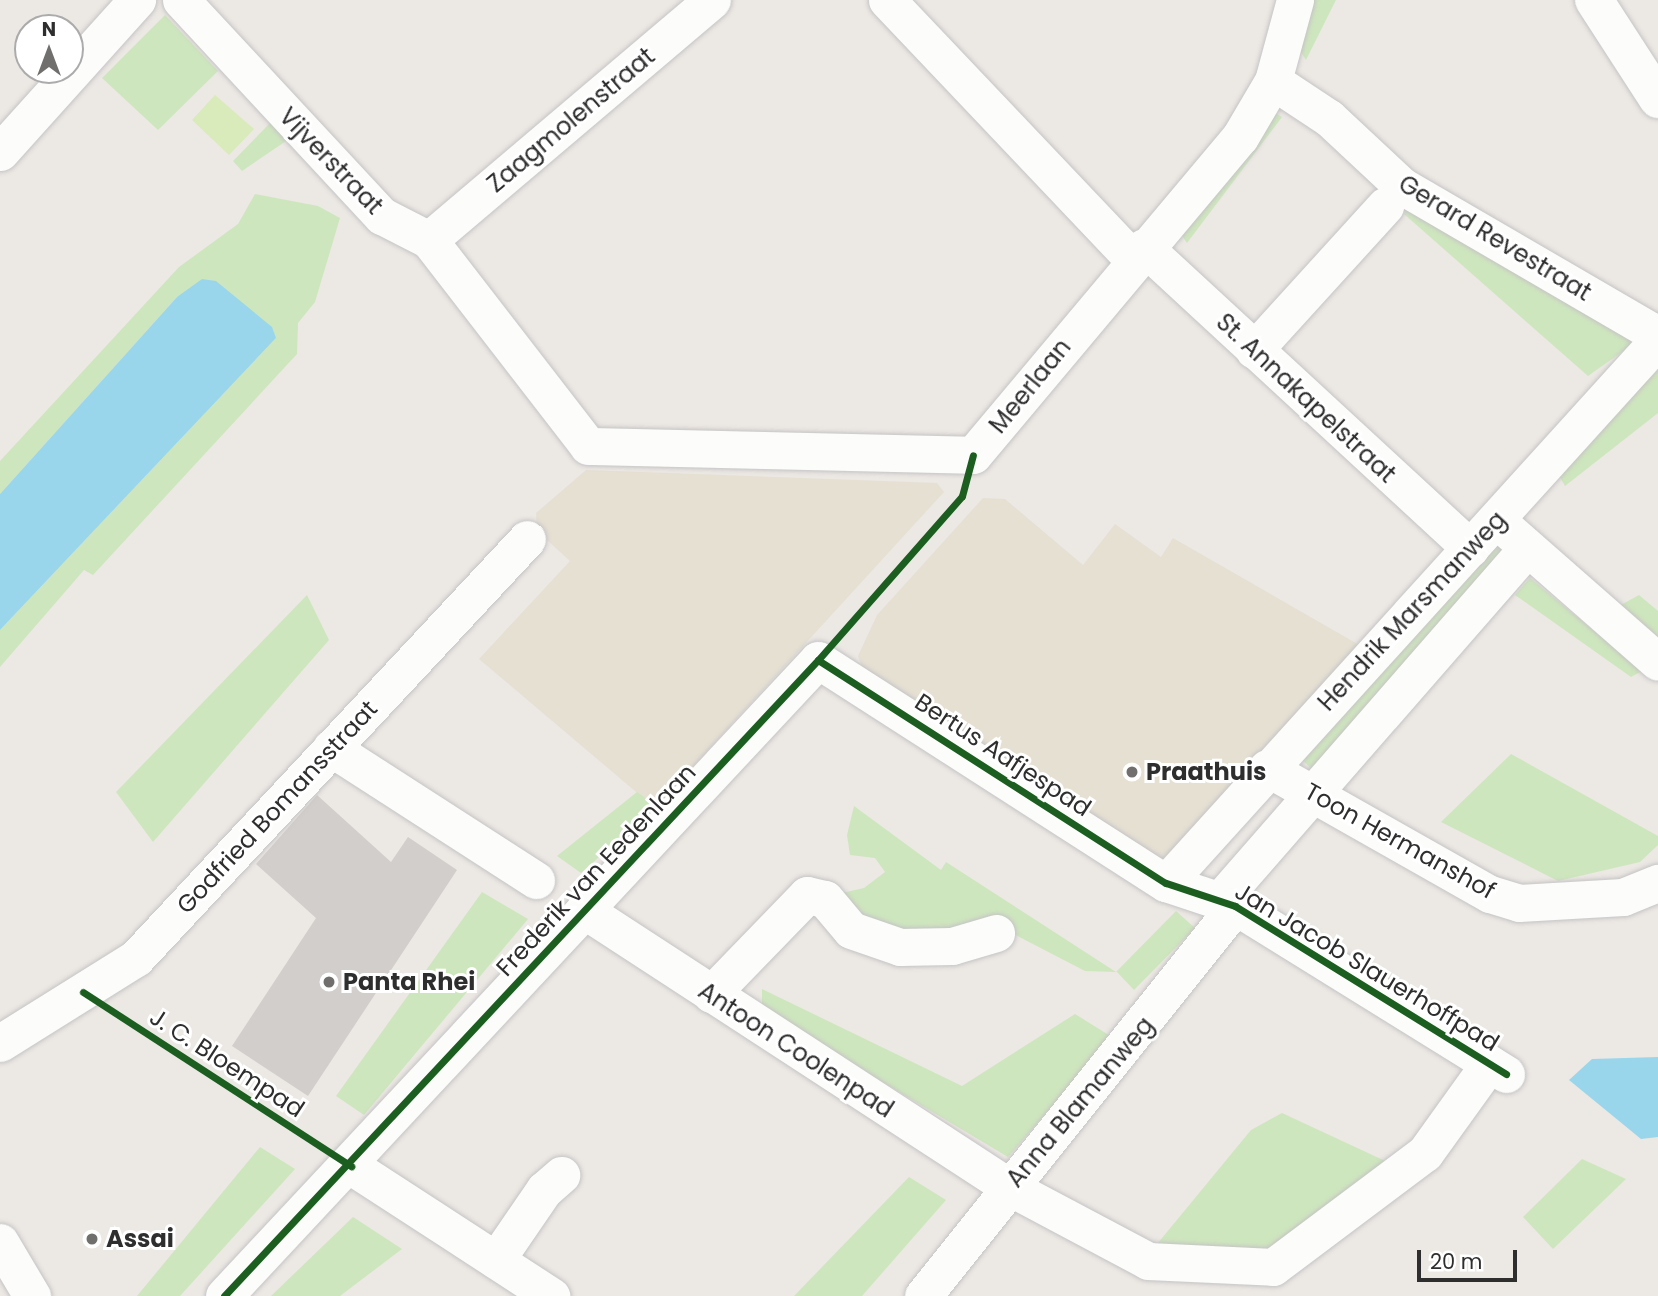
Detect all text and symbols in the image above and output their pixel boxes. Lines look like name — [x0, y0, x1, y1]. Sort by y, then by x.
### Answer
north arrow — [14, 14, 84, 84]
text: N — [42, 16, 56, 43]
street label: Zaagmolenstraat — [482, 42, 660, 198]
street label: Vijverstraat — [273, 102, 389, 220]
street label: Gerard Revestraat — [1393, 169, 1597, 307]
street label: St. Annakapelstraat — [1210, 308, 1402, 488]
street label: Meerlaan — [983, 333, 1077, 439]
street label: Hendrik Marsmanweg — [1312, 505, 1512, 717]
street label: Bertus Aafjespad — [910, 687, 1096, 823]
street label: Godfried Bomansstraat — [171, 694, 383, 920]
street label: Frederik van Eedenlaan — [490, 758, 702, 982]
place label: Praathuis — [1146, 758, 1266, 786]
marker: Praathuis — [1124, 764, 1140, 780]
street label: Toon Hermanshof — [1300, 777, 1500, 905]
street label: Jan Jacob Slauerhoffpad — [1230, 877, 1504, 1057]
place label: Panta Rhei — [343, 968, 475, 996]
marker: Panta Rhei — [321, 974, 337, 990]
street label: Antoon Coolenpad — [693, 976, 899, 1124]
street label: J. C. Bloempad — [144, 1002, 310, 1124]
street label: Anna Blamanweg — [1000, 1011, 1160, 1193]
place label: Assai — [106, 1225, 174, 1253]
marker: Assai — [84, 1231, 100, 1247]
scale bar — [1420, 1236, 1520, 1280]
text: 20 m — [1430, 1247, 1483, 1276]

